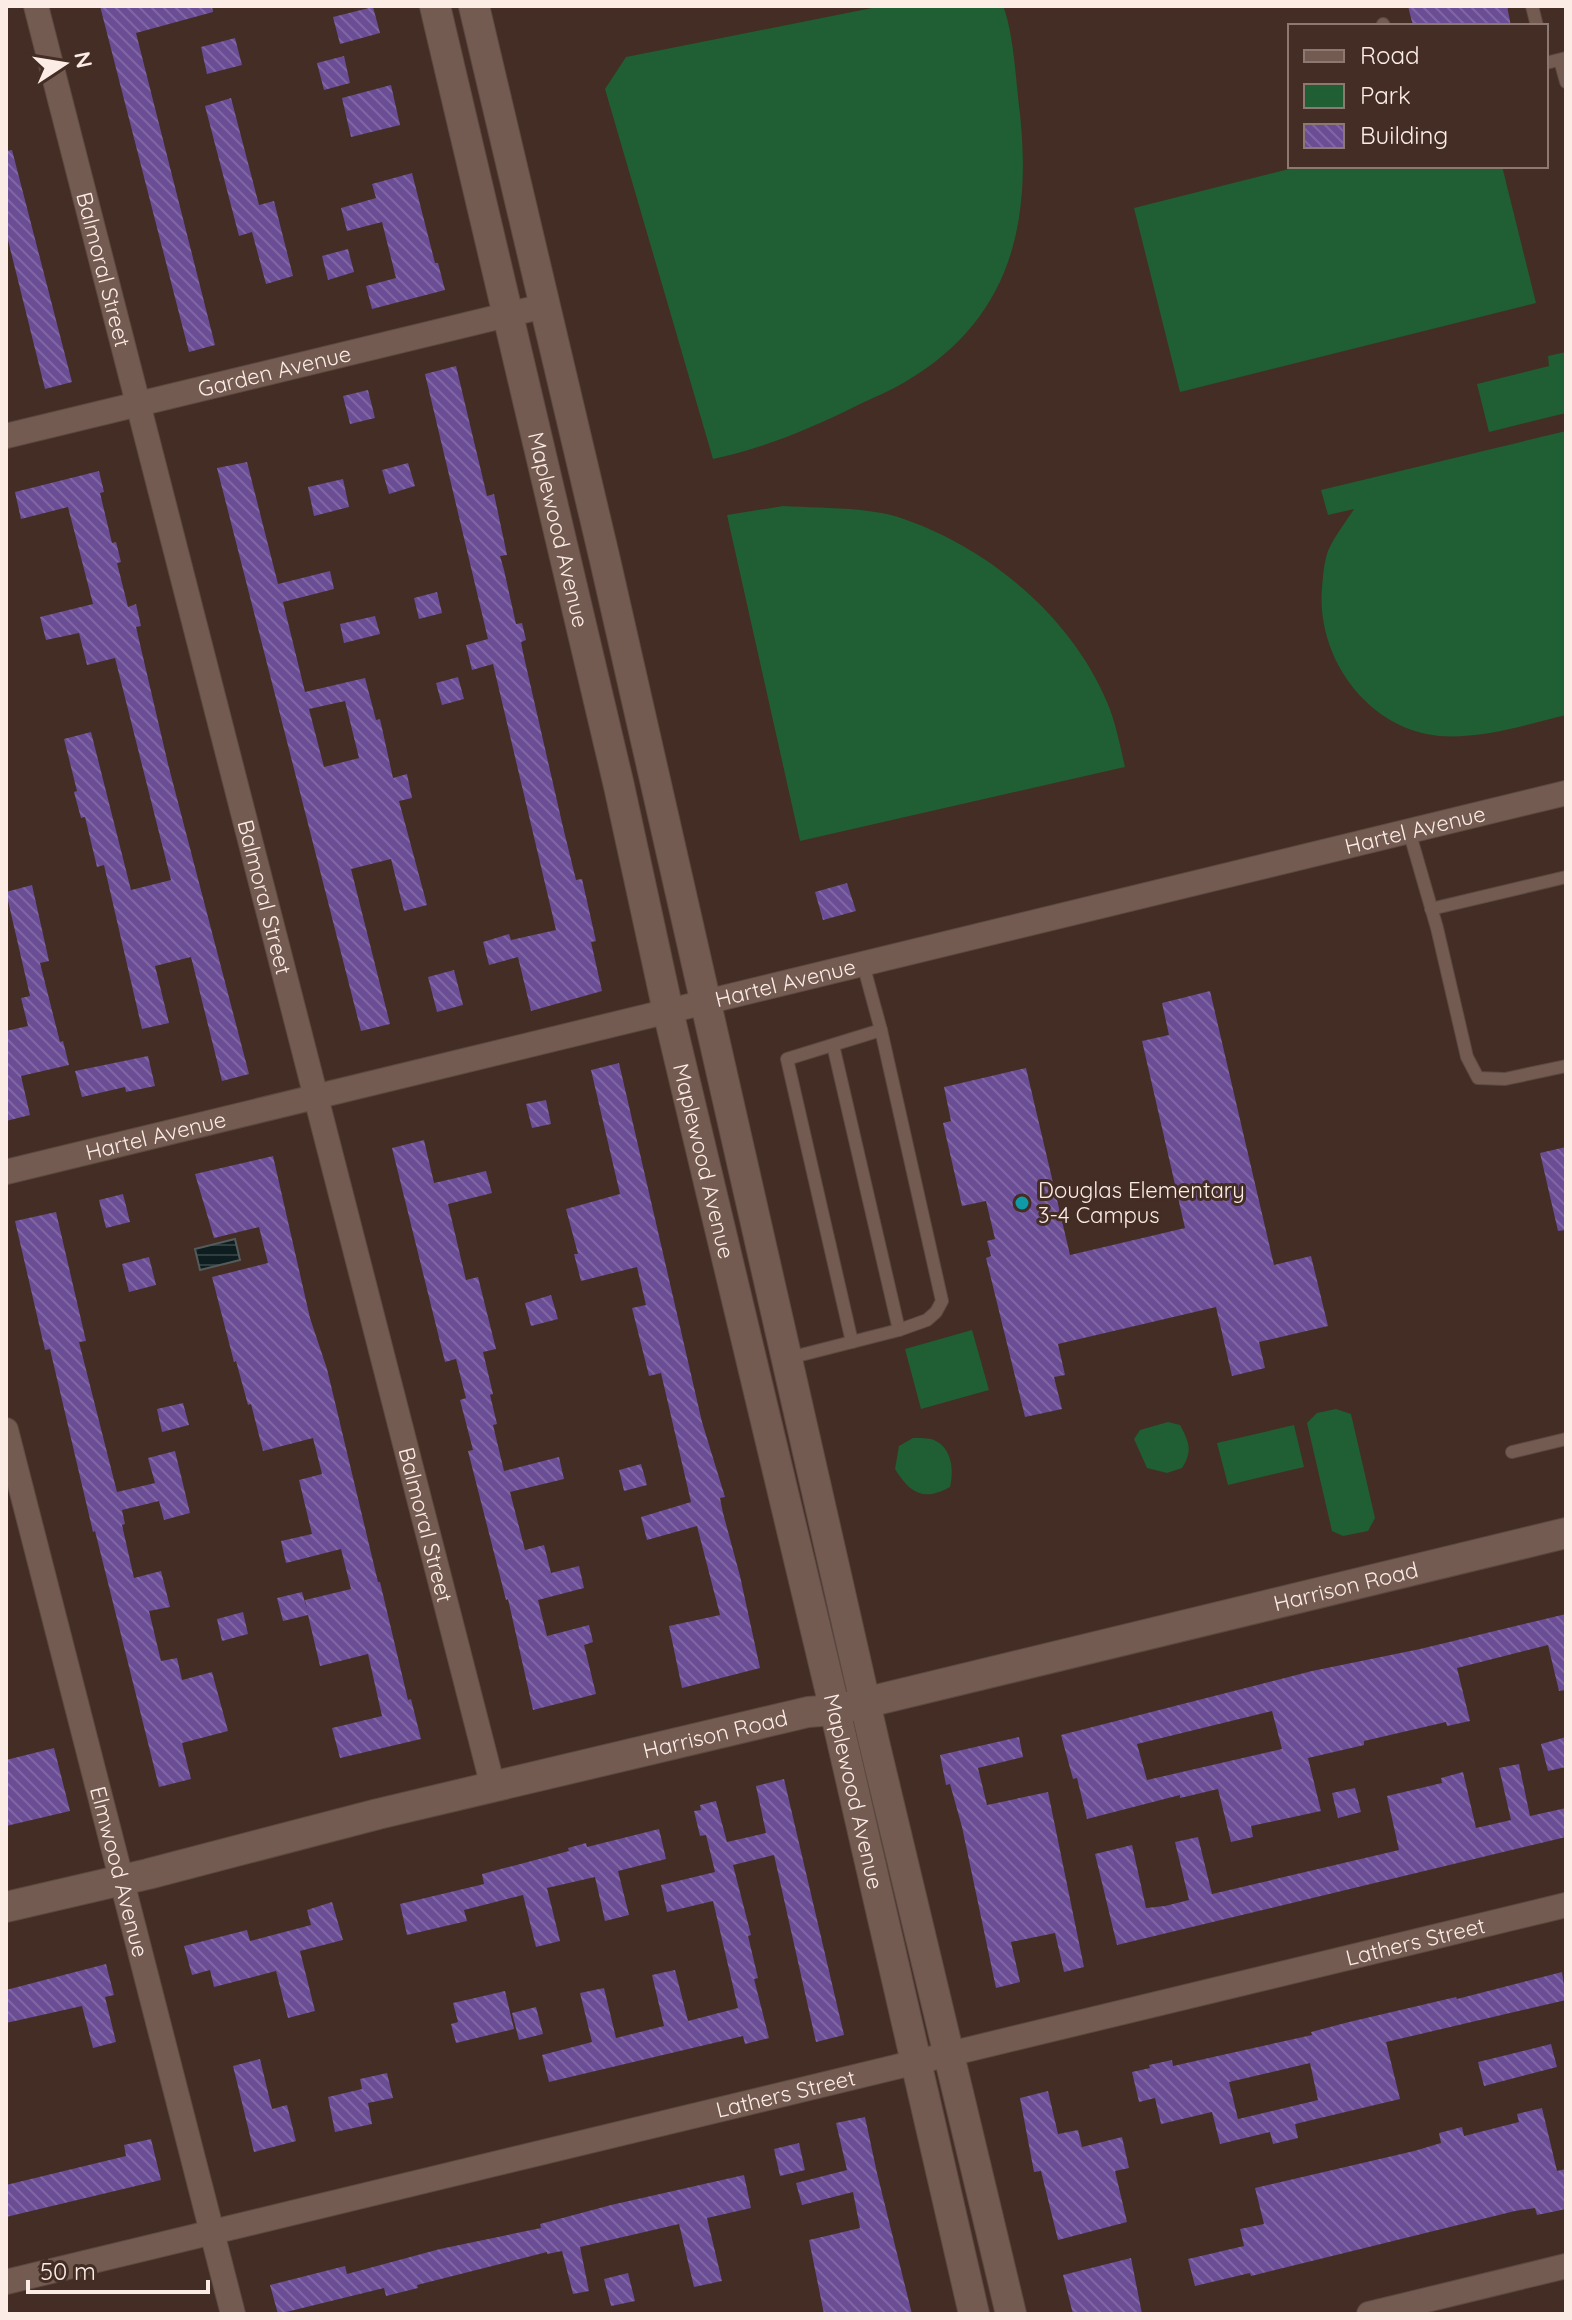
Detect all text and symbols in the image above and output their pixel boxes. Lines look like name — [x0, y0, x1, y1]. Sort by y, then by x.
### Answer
north arrow — [24, 24, 104, 104]
legend — [1288, 24, 1548, 168]
text: Road — [1360, 40, 1420, 70]
text: N — [68, 49, 99, 71]
text: Park — [1360, 80, 1411, 110]
text: Building — [1360, 120, 1448, 150]
street label: Balmoral Street — [70, 189, 137, 350]
street label: Garden Avenue — [195, 339, 354, 403]
street label: Maplewood Avenue — [522, 429, 595, 630]
street label: Hartel Avenue — [1342, 799, 1488, 860]
street label: Balmoral Street — [231, 817, 298, 978]
street label: Hartel Avenue — [712, 952, 859, 1013]
street label: Maplewood Avenue — [667, 1061, 741, 1262]
street label: Hartel Avenue — [82, 1105, 229, 1166]
place label: Douglas Elementary 3-4 Campus — [1038, 1176, 1245, 1229]
marker: Douglas Elementary 3-4 Campus — [1013, 1194, 1031, 1212]
street label: Balmoral Street — [392, 1444, 459, 1605]
street label: Harrison Road — [1271, 1555, 1421, 1617]
street label: Maplewood Avenue — [818, 1691, 890, 1892]
street label: Harrison Road — [640, 1703, 790, 1765]
street label: Elmwood Avenue — [84, 1783, 155, 1960]
street label: Lathers Street — [1343, 1911, 1488, 1972]
street label: Lathers Street — [713, 2063, 858, 2124]
scale bar — [28, 2244, 208, 2294]
text: 50 m — [40, 2256, 96, 2286]

